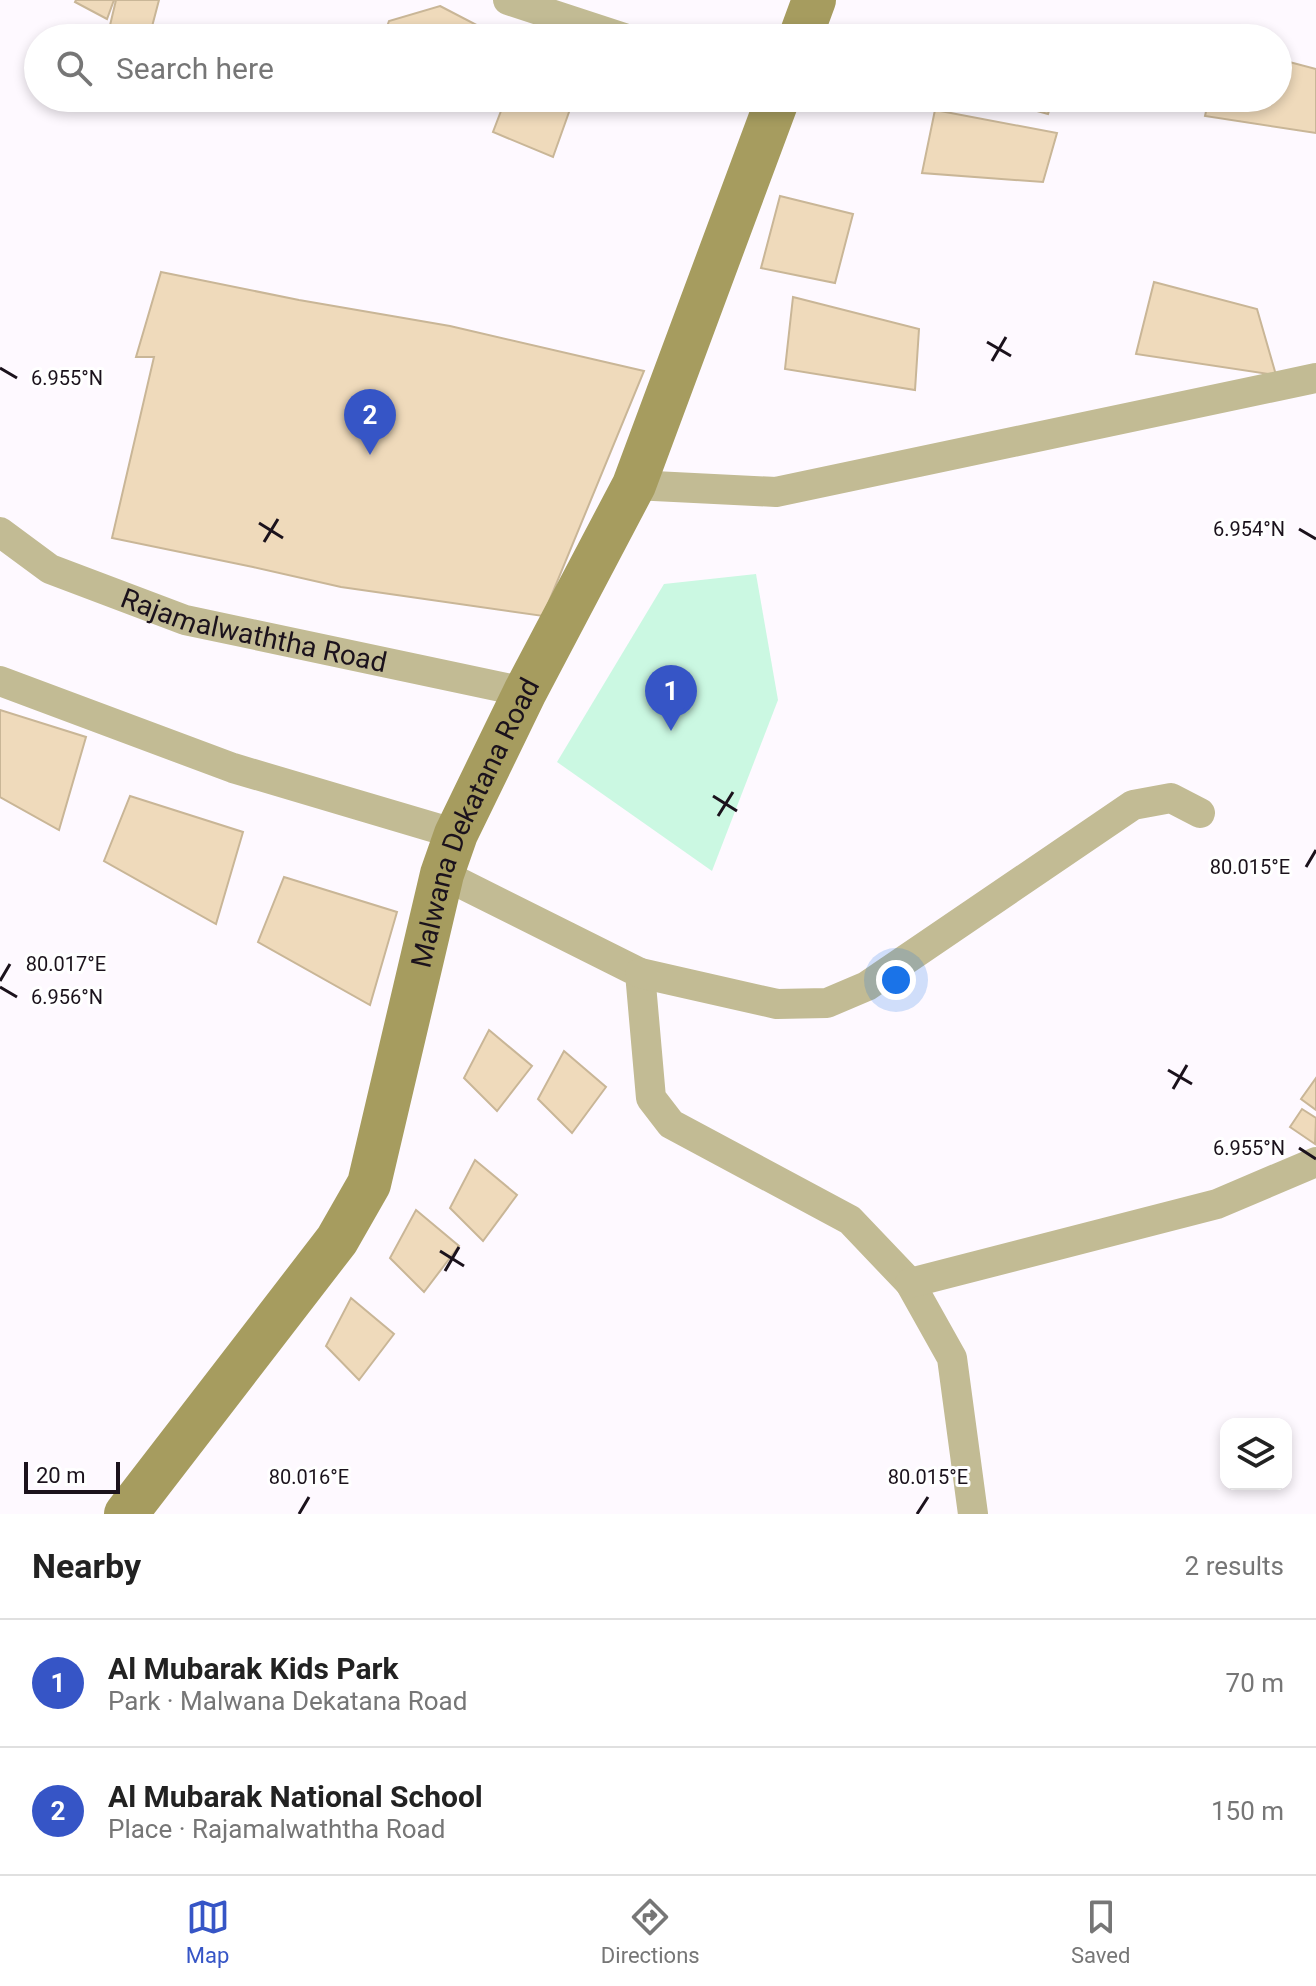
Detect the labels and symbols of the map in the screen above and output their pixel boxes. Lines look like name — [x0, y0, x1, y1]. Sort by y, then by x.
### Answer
text: 6.955°N — [31, 366, 103, 390]
pin: 2 — [344, 389, 396, 455]
text: 6.954°N — [1213, 517, 1285, 541]
street label: Rajamalwaththa Road — [116, 581, 390, 679]
pin: 1 — [645, 665, 697, 731]
street label: Malwana Dekatana Road — [404, 672, 546, 971]
text: 80.015°E — [1210, 855, 1290, 879]
text: 80.017°E — [26, 952, 106, 976]
your location — [876, 960, 916, 1000]
text: 6.956°N — [31, 985, 103, 1009]
text: 6.955°N — [1213, 1136, 1285, 1160]
scale bar — [24, 1458, 120, 1494]
text: 80.016°E — [269, 1465, 349, 1489]
text: 80.015°E — [888, 1465, 968, 1489]

